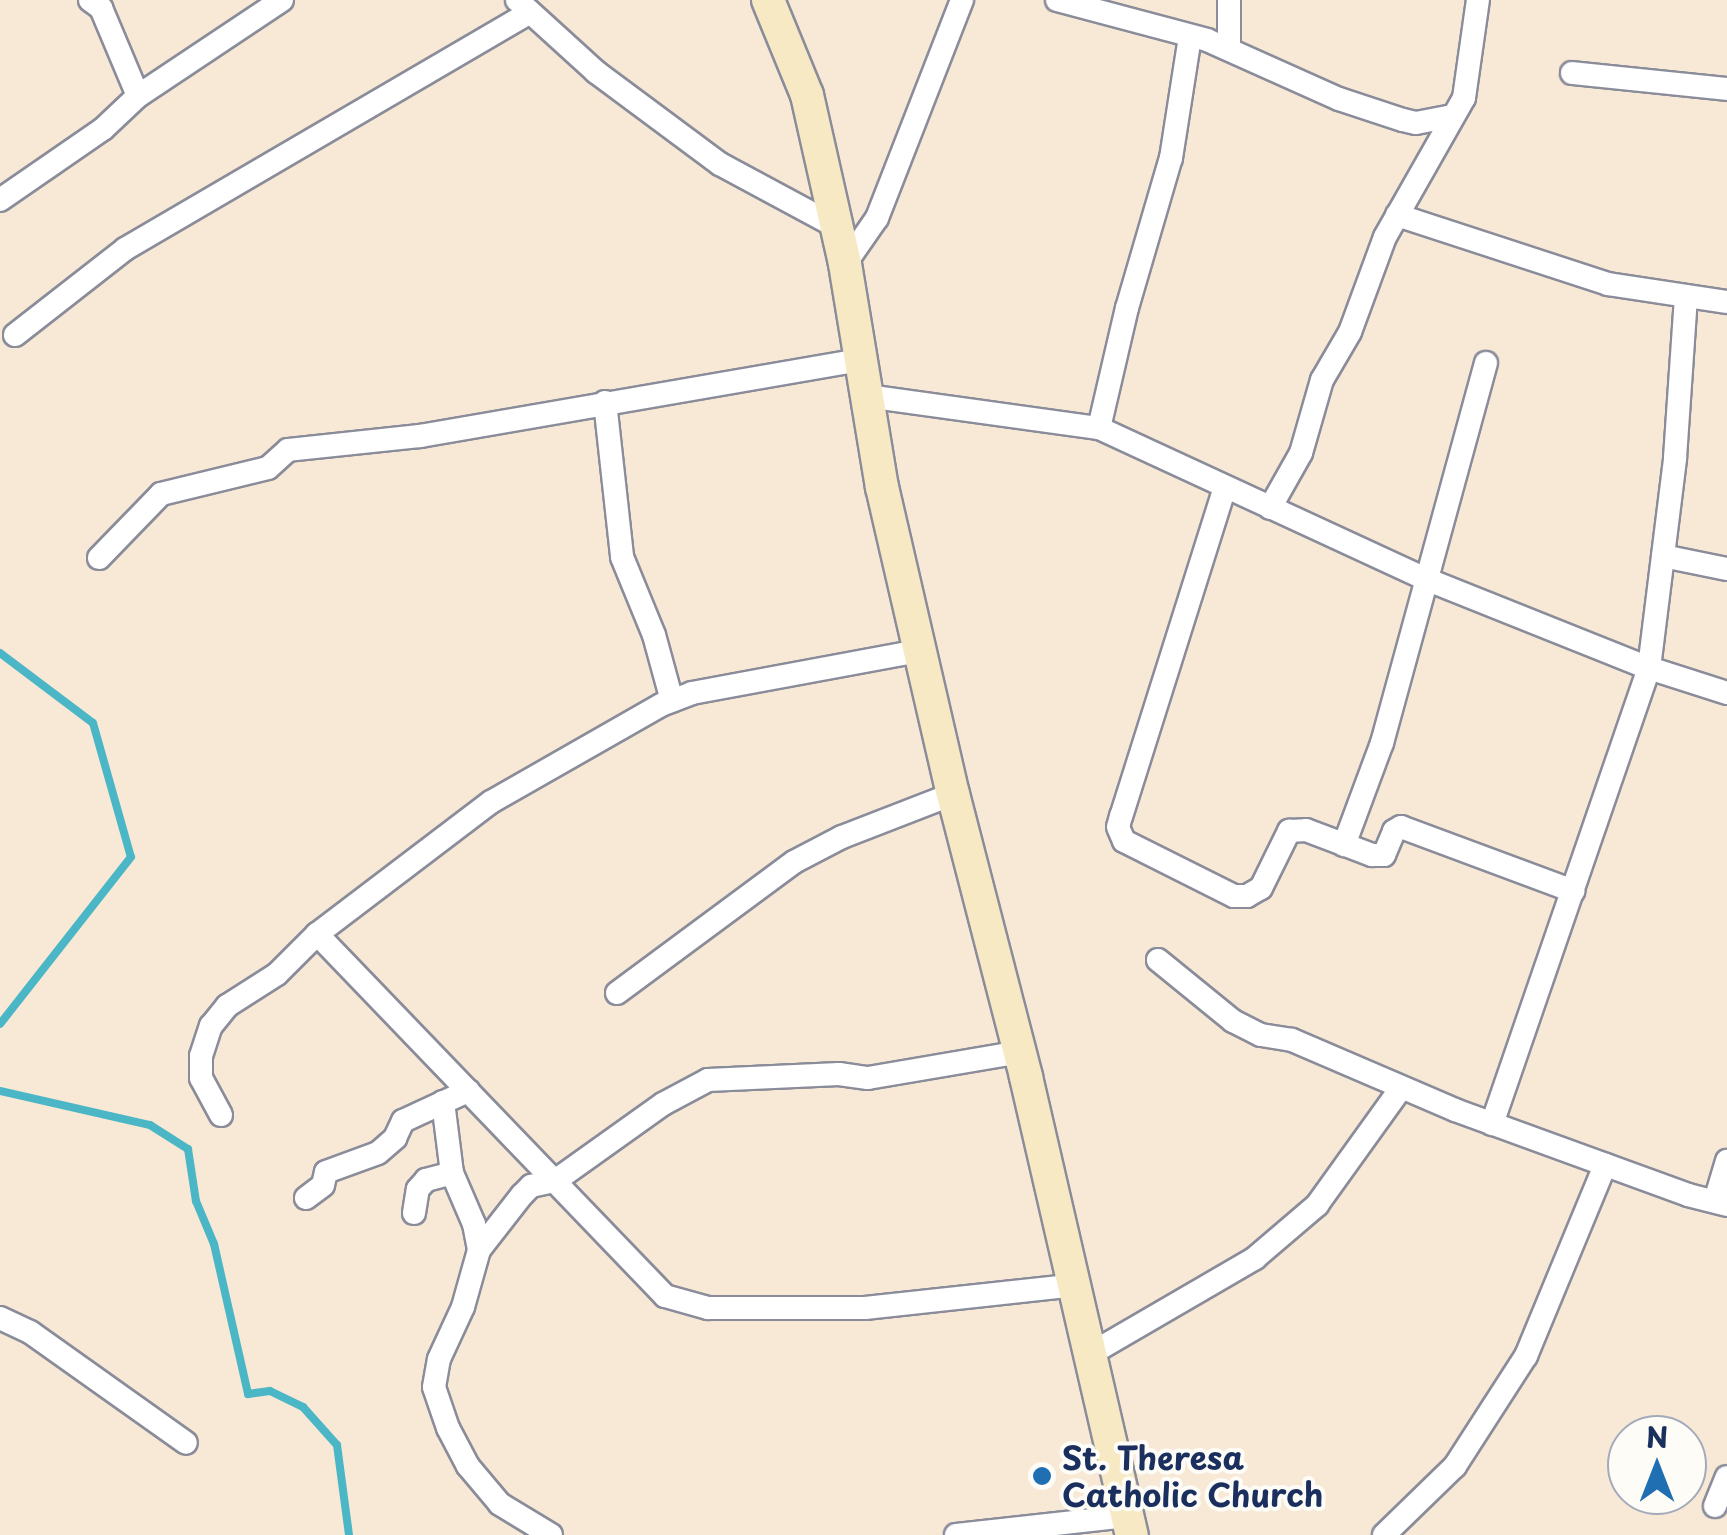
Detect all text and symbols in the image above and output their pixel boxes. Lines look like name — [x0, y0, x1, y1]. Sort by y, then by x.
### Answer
north arrow — [1607, 1415, 1707, 1515]
text: N — [1646, 1415, 1668, 1458]
place label: St. Theresa Catholic Church — [1062, 1439, 1326, 1514]
marker: St. Theresa Catholic Church — [1031, 1465, 1053, 1487]

